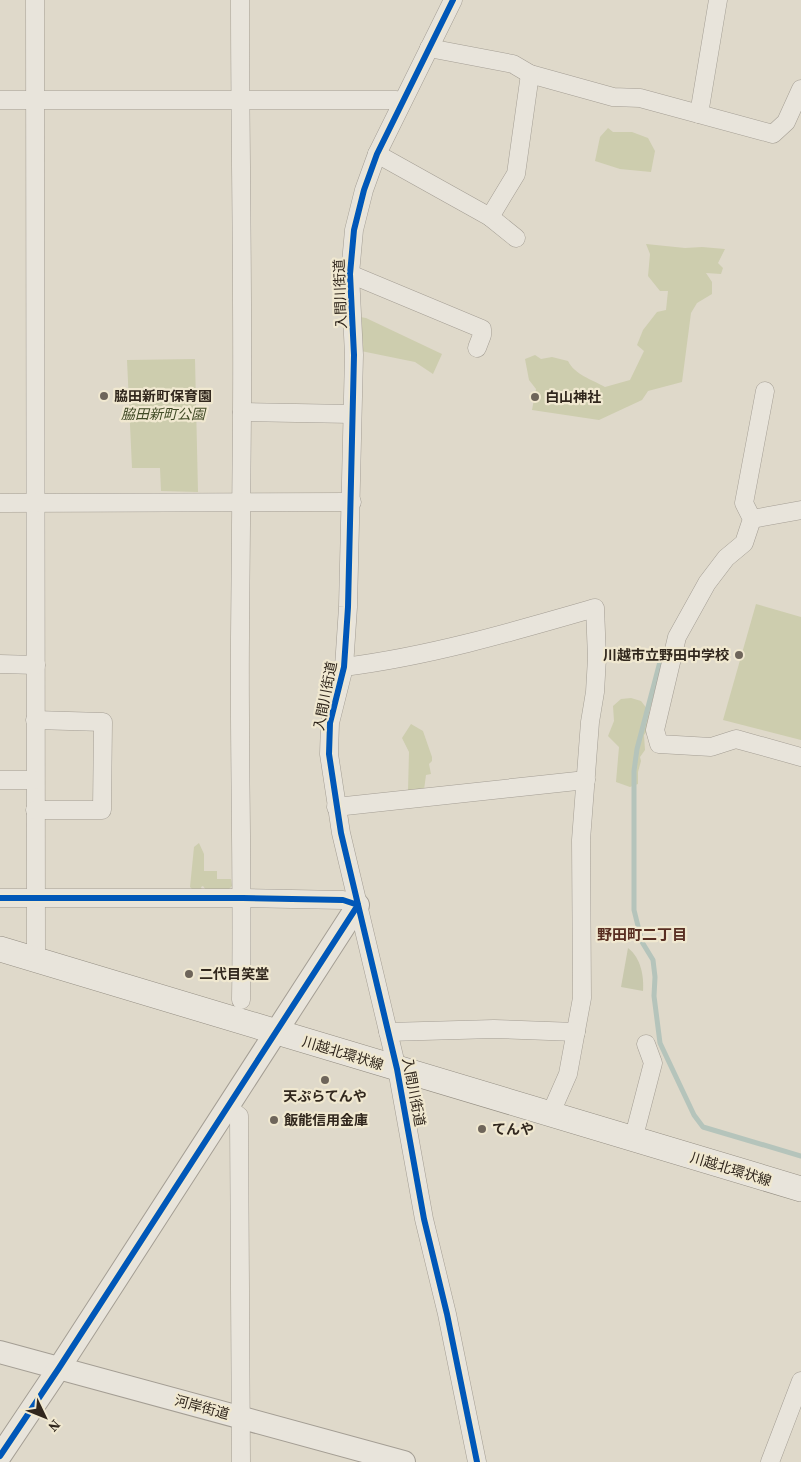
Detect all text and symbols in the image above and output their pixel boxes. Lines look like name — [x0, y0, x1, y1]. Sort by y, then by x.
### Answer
street label: 入間川街道 — [329, 259, 351, 329]
place label: 脇田新町保育園 — [114, 386, 212, 406]
place label: 白山神社 — [545, 387, 601, 407]
marker: 脇田新町保育園 — [98, 390, 110, 402]
marker: 白山神社 — [529, 391, 541, 403]
park label: 脇田新町公園 — [121, 404, 207, 424]
place label: 川越市立野田中学校 — [603, 645, 729, 665]
marker: 川越市立野田中学校 — [733, 649, 745, 661]
street label: 入間川街道 — [309, 660, 341, 732]
district label: 野田町二丁目 — [597, 924, 687, 945]
place label: 二代目笑堂 — [199, 964, 269, 984]
marker: 二代目笑堂 — [183, 968, 195, 980]
street label: 川越北環状線 — [300, 1031, 386, 1075]
street label: 入間川街道 — [398, 1056, 430, 1128]
marker: 天ぷらてんや — [319, 1074, 331, 1086]
place label: 天ぷらてんや — [283, 1086, 367, 1106]
place label: 飯能信用金庫 — [284, 1110, 368, 1130]
marker: 飯能信用金庫 — [268, 1114, 280, 1126]
place label: てんや — [492, 1119, 534, 1139]
marker: てんや — [476, 1123, 488, 1135]
street label: 川越北環状線 — [688, 1147, 774, 1191]
street label: 河岸街道 — [172, 1390, 232, 1424]
north arrow — [20, 1392, 70, 1442]
text: N — [44, 1415, 65, 1436]

